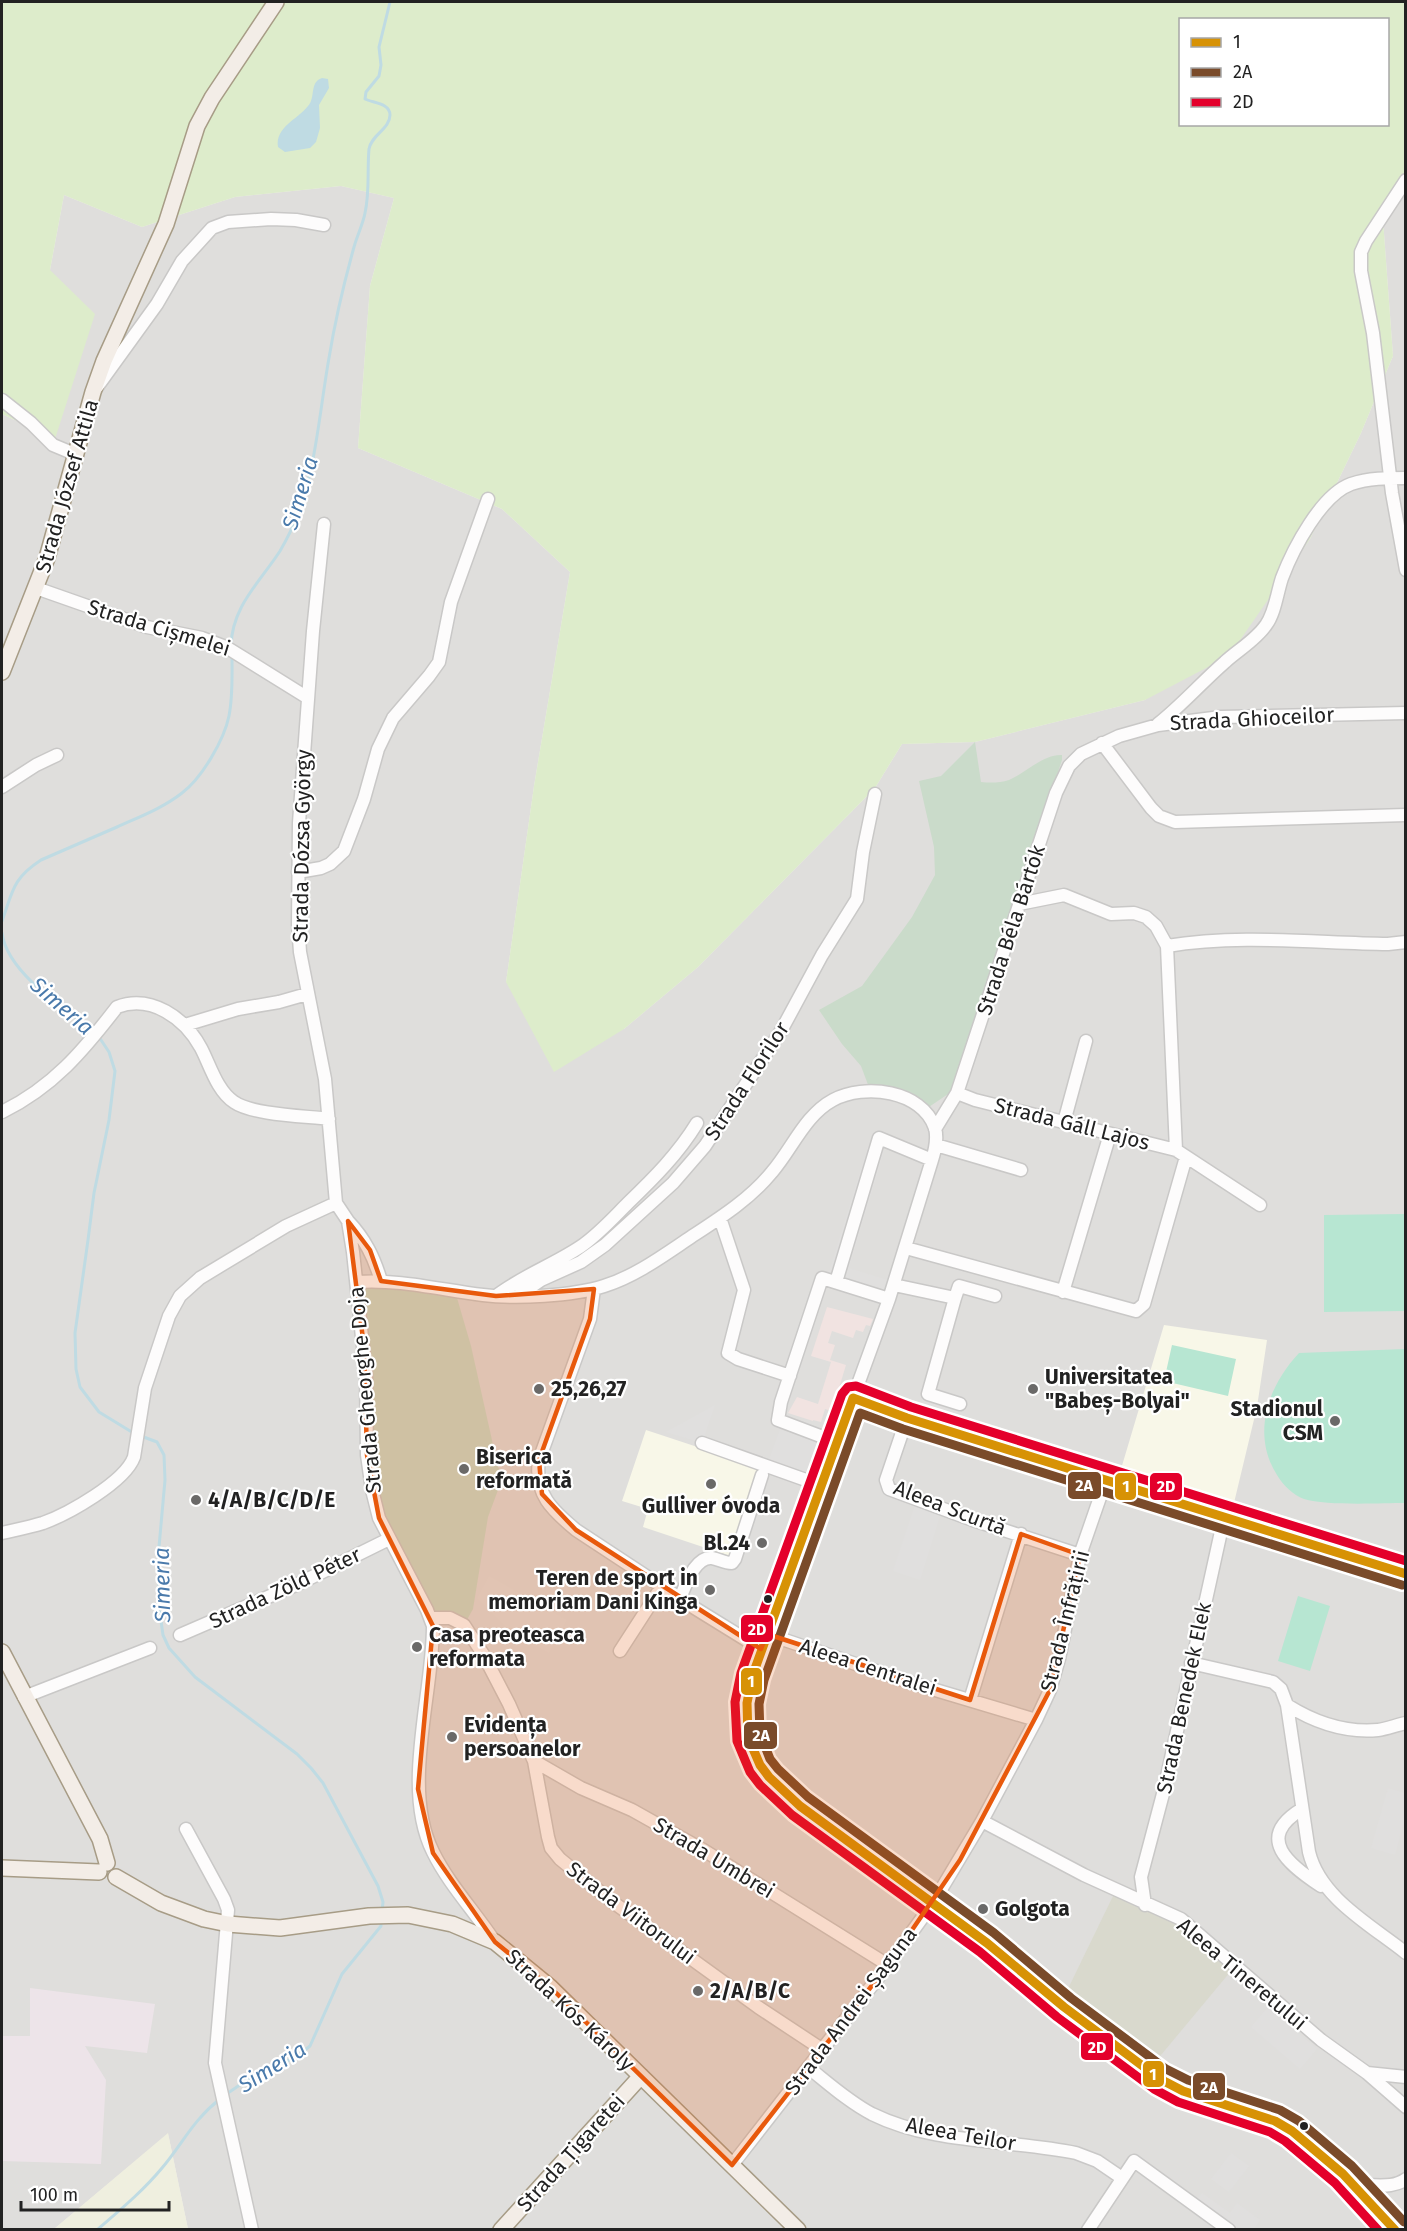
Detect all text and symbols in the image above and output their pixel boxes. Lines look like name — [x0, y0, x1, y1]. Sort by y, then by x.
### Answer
legend — [1179, 18, 1389, 126]
text: 1 — [1233, 31, 1241, 53]
text: 2A — [1233, 61, 1253, 83]
text: 2D — [1233, 91, 1254, 113]
street label: Strada József Attila — [30, 396, 104, 576]
water label: Simeria — [276, 453, 324, 534]
street label: Strada Cișmelei — [85, 594, 233, 662]
street label: Strada Ghioceilor — [1169, 702, 1335, 736]
street label: Strada Dózsa György — [287, 748, 317, 943]
street label: Strada Béla Bártók — [971, 841, 1051, 1018]
water label: Simeria — [24, 971, 99, 1041]
street label: Strada Florilor — [699, 1017, 795, 1145]
street label: Strada Gáll Lajos — [992, 1092, 1153, 1156]
street label: Strada Gheorghe Doja — [343, 1285, 387, 1495]
place label: Universitatea "Babeș-Bolyai" — [1045, 1364, 1190, 1415]
place label: 25,26,27 — [551, 1376, 627, 1402]
marker: 25,26,27 — [532, 1382, 546, 1396]
marker: Universitatea "Babeș-Bolyai" — [1026, 1382, 1040, 1396]
place label: Stadionul CSM — [1230, 1396, 1324, 1446]
marker: Stadionul CSM — [1328, 1414, 1342, 1428]
place label: Biserica reformată — [476, 1444, 572, 1494]
marker: Biserica reformată — [457, 1462, 471, 1476]
line badge: 2A — [1067, 1471, 1102, 1500]
line badge: 1 — [1114, 1472, 1137, 1501]
line badge: 2D — [1149, 1472, 1183, 1501]
street label: Aleea Scurtă — [890, 1475, 1010, 1541]
text: 2A — [1075, 1476, 1093, 1495]
marker: Gulliver óvoda — [704, 1477, 718, 1491]
text: 1 — [1122, 1477, 1130, 1496]
text: 2D — [1157, 1477, 1175, 1496]
place label: 4/A/B/C/D/E — [208, 1487, 335, 1513]
marker: 4/A/B/C/D/E — [189, 1493, 203, 1507]
place label: Gulliver óvoda — [642, 1493, 780, 1519]
place label: Bl.24 — [703, 1530, 750, 1556]
marker: Bl.24 — [755, 1536, 769, 1550]
street label: Strada Zöld Péter — [205, 1542, 365, 1634]
water label: Simeria — [148, 1547, 176, 1624]
street label: Strada Înfrățirii — [1035, 1547, 1095, 1695]
place label: Teren de sport in memoriam Dani Kinga — [488, 1565, 698, 1615]
marker: Teren de sport in memoriam Dani Kinga — [703, 1583, 717, 1597]
unlabelled marker — [762, 1593, 774, 1605]
street label: Strada Benedek Elek — [1151, 1600, 1217, 1796]
line badge: 2D — [740, 1614, 774, 1643]
text: 2D — [748, 1620, 766, 1639]
place label: Casa preoteasca reformata — [429, 1622, 585, 1672]
street label: Aleea Centralei — [796, 1633, 940, 1701]
marker: Casa preoteasca reformata — [410, 1640, 424, 1654]
line badge: 1 — [740, 1667, 763, 1696]
text: 1 — [747, 1672, 755, 1691]
place label: Evidența persoanelor — [464, 1712, 581, 1762]
line badge: 2A — [743, 1721, 778, 1750]
text: 2A — [752, 1726, 770, 1745]
marker: Evidența persoanelor — [445, 1730, 459, 1744]
street label: Strada Umbrei — [649, 1812, 779, 1904]
street label: Strada Viitorului — [561, 1856, 701, 1970]
place label: Golgota — [995, 1896, 1070, 1922]
marker: Golgota — [976, 1902, 990, 1916]
street label: Aleea Tineretului — [1172, 1912, 1312, 2036]
street label: Strada Andrei Șaguna — [779, 1922, 923, 2100]
street label: Strada Kós Károly — [500, 1944, 640, 2077]
place label: 2/A/B/C — [710, 1978, 790, 2004]
marker: 2/A/B/C — [691, 1984, 705, 1998]
line badge: 2D — [1080, 2032, 1114, 2061]
water label: Simeria — [232, 2036, 311, 2099]
text: 2D — [1088, 2038, 1106, 2057]
line badge: 1 — [1142, 2060, 1165, 2088]
text: 1 — [1149, 2065, 1157, 2084]
line badge: 2A — [1192, 2072, 1226, 2101]
text: 2A — [1200, 2078, 1218, 2097]
street label: Strada Țigaretei — [511, 2089, 631, 2217]
street label: Aleea Teilor — [904, 2112, 1018, 2156]
unlabelled marker — [1298, 2120, 1310, 2132]
scale bar — [21, 2174, 170, 2212]
text: 100 m — [30, 2184, 78, 2206]

